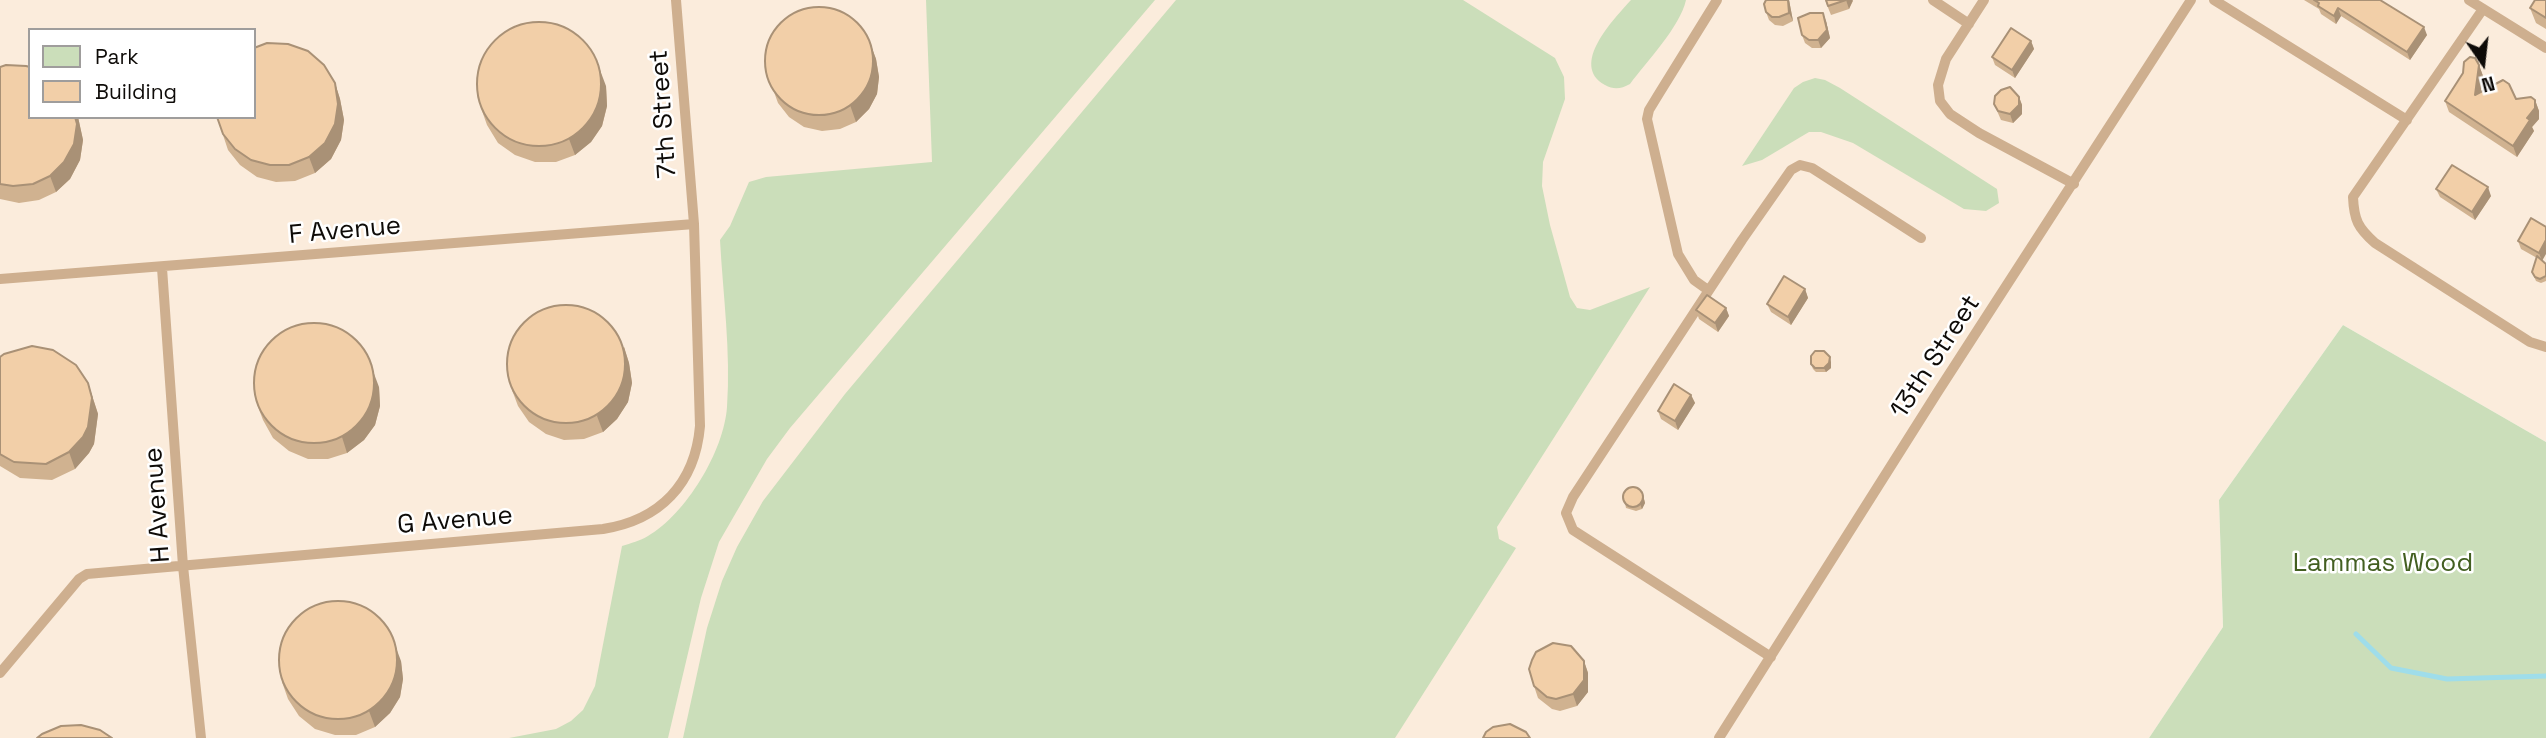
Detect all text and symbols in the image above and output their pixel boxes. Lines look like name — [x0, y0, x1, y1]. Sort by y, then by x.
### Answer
legend — [28, 28, 256, 119]
north arrow — [2448, 28, 2518, 98]
text: Park — [95, 43, 139, 70]
street label: 7th Street — [644, 49, 684, 179]
text: N — [2479, 70, 2497, 98]
text: Building — [95, 78, 177, 105]
street label: F Avenue — [288, 211, 402, 251]
street label: 13th Street — [1885, 290, 1987, 424]
street label: H Avenue — [138, 446, 178, 564]
street label: G Avenue — [396, 500, 514, 542]
park label: Lammas Wood — [2293, 548, 2473, 580]

